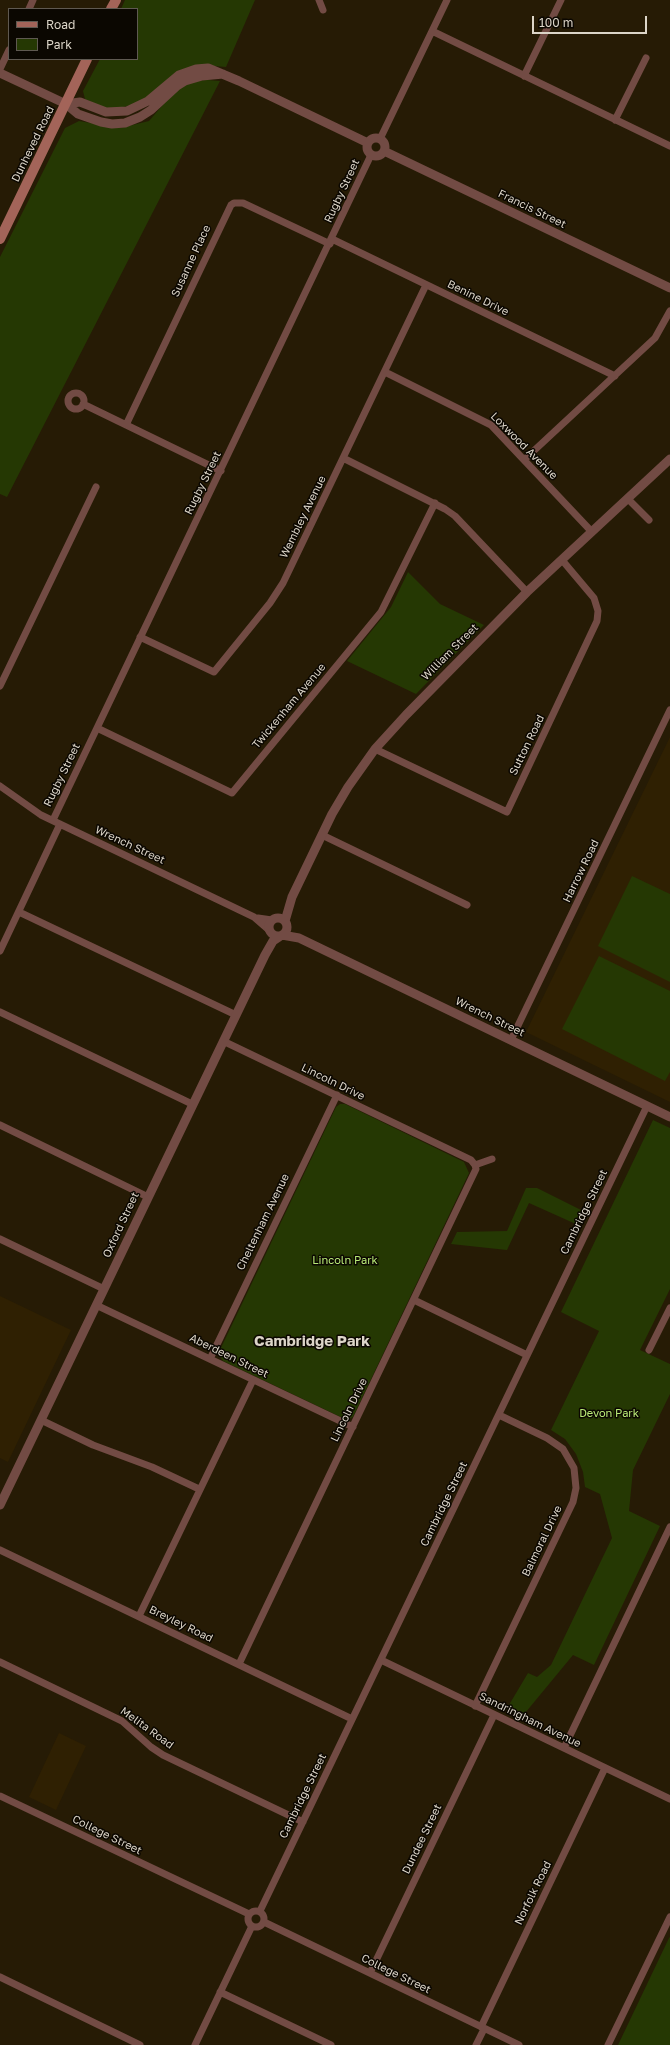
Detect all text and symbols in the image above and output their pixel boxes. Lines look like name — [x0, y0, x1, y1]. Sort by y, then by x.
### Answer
legend — [8, 8, 138, 60]
scale bar — [534, 8, 649, 34]
text: 100 m — [539, 15, 573, 30]
text: Road — [46, 17, 75, 32]
text: Park — [46, 37, 72, 52]
street label: Dunheved Road — [9, 104, 57, 184]
street label: Rugby Street — [322, 157, 362, 225]
street label: Francis Street — [496, 187, 568, 231]
street label: Susanne Place — [169, 223, 213, 299]
street label: Benine Drive — [445, 277, 511, 319]
street label: Loxwood Avenue — [488, 410, 560, 482]
street label: Rugby Street — [182, 449, 224, 517]
street label: Wembley Avenue — [277, 474, 329, 560]
street label: William Street — [419, 621, 481, 683]
street label: Twickenham Avenue — [250, 661, 328, 751]
street label: Sutton Road — [507, 713, 547, 777]
street label: Rugby Street — [41, 741, 83, 809]
street label: Wrench Street — [93, 823, 167, 867]
street label: Harrow Road — [560, 837, 602, 905]
street label: Wrench Street — [453, 994, 527, 1040]
street label: Lincoln Drive — [299, 1061, 367, 1103]
street label: Cambridge Street — [558, 1167, 610, 1257]
street label: Cheltenham Avenue — [234, 1172, 292, 1272]
street label: Oxford Street — [100, 1190, 142, 1260]
park label: Lincoln Park — [312, 1254, 378, 1268]
street label: Aberdeen Street — [187, 1331, 271, 1381]
district label: Cambridge Park — [254, 1332, 370, 1350]
street label: Lincoln Drive — [328, 1376, 370, 1444]
park label: Devon Park — [579, 1407, 639, 1421]
street label: Cambridge Street — [418, 1459, 470, 1549]
street label: Balmoral Drive — [519, 1503, 565, 1579]
street label: Breyley Road — [147, 1603, 215, 1645]
street label: Sandringham Avenue — [477, 1690, 583, 1750]
street label: Melita Road — [118, 1704, 176, 1752]
street label: Cambridge Street — [277, 1751, 329, 1841]
street label: Dundee Street — [399, 1802, 445, 1876]
street label: College Street — [70, 1812, 144, 1858]
street label: Norfolk Road — [512, 1859, 554, 1927]
street label: College Street — [359, 1951, 433, 1997]

